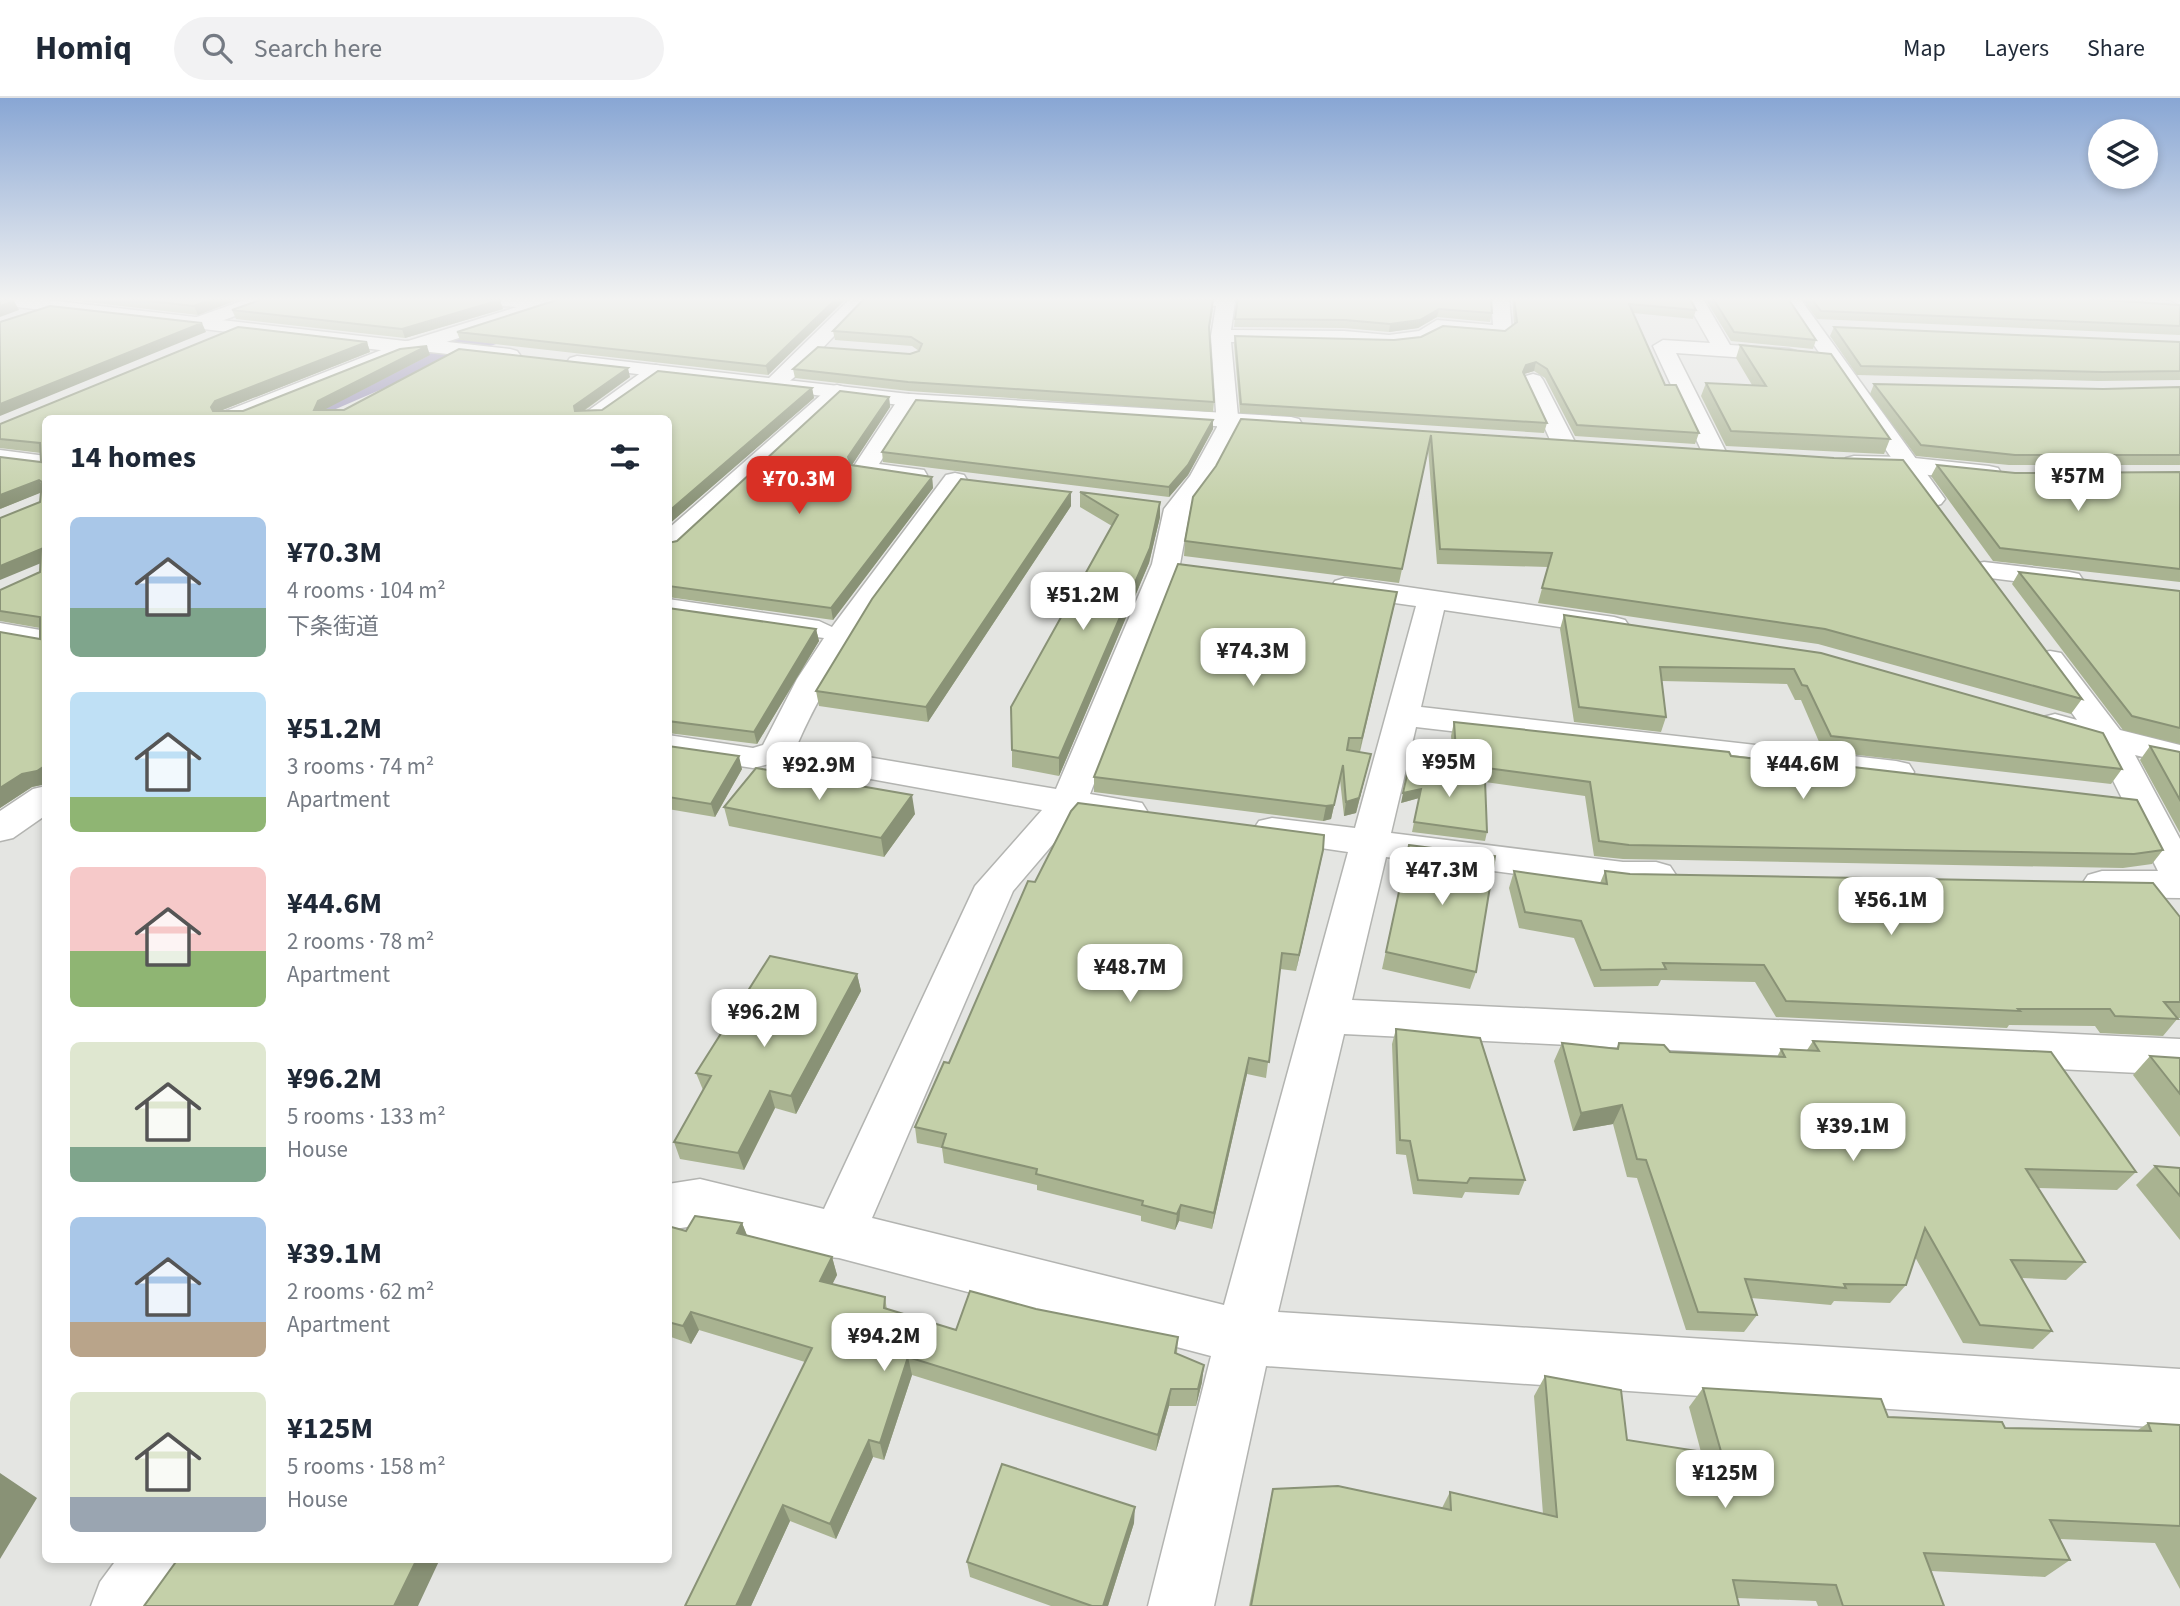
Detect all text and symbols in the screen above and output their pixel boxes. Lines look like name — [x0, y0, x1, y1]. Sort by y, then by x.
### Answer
search box — [174, 17, 664, 80]
text: Homiq — [35, 25, 132, 72]
icon: search — [198, 29, 236, 67]
text: Search here — [254, 30, 382, 67]
text: Map — [1903, 31, 1946, 66]
text: Layers — [1984, 31, 2049, 66]
text: Share — [2087, 31, 2145, 66]
map controls — [2088, 119, 2158, 189]
button: layers — [2088, 119, 2158, 189]
text: 14 homes — [70, 436, 196, 479]
icon: filters — [606, 438, 644, 476]
pin: ¥57M — [2037, 454, 2119, 513]
pin: ¥70.3M — [742, 456, 856, 516]
text: ¥57M — [2051, 459, 2105, 492]
text: ¥70.3M — [762, 462, 836, 495]
text: ¥70.3M — [287, 531, 382, 574]
icon: home — [126, 545, 210, 629]
pin: ¥51.2M — [1026, 573, 1140, 632]
text: 4 rooms · 104 m² — [287, 574, 446, 607]
text: ¥51.2M — [1046, 578, 1120, 611]
text: 下条街道 — [287, 610, 379, 643]
pin: ¥74.3M — [1196, 628, 1310, 688]
text: ¥74.3M — [1216, 634, 1290, 667]
text: ¥51.2M — [287, 707, 382, 750]
icon: home — [126, 720, 210, 804]
pin: ¥95M — [1408, 740, 1490, 799]
pin: ¥92.9M — [762, 742, 876, 802]
pin: ¥44.6M — [1746, 742, 1860, 801]
text: ¥95M — [1422, 745, 1476, 778]
text: ¥44.6M — [1766, 747, 1840, 780]
text: ¥92.9M — [782, 748, 856, 781]
text: 3 rooms · 74 m² — [287, 750, 434, 783]
text: Apartment — [287, 783, 390, 816]
pin: ¥47.3M — [1385, 848, 1499, 907]
text: ¥47.3M — [1405, 853, 1479, 886]
pin: ¥56.1M — [1834, 878, 1948, 937]
text: ¥44.6M — [287, 882, 382, 925]
text: ¥56.1M — [1854, 883, 1928, 916]
icon: home — [126, 895, 210, 979]
text: 2 rooms · 78 m² — [287, 925, 434, 958]
pin: ¥48.7M — [1073, 944, 1187, 1004]
text: ¥48.7M — [1093, 950, 1167, 983]
text: Apartment — [287, 958, 390, 991]
pin: ¥96.2M — [707, 990, 821, 1049]
text: ¥96.2M — [727, 995, 801, 1028]
text: ¥96.2M — [287, 1057, 382, 1100]
icon: home — [126, 1070, 210, 1154]
text: 5 rooms · 133 m² — [287, 1100, 446, 1133]
pin: ¥39.1M — [1796, 1104, 1910, 1163]
text: ¥39.1M — [1816, 1109, 1890, 1142]
text: House — [287, 1133, 348, 1166]
text: ¥39.1M — [287, 1232, 382, 1275]
icon: home — [126, 1245, 210, 1329]
text: 2 rooms · 62 m² — [287, 1275, 434, 1308]
text: Apartment — [287, 1308, 390, 1341]
pin: ¥94.2M — [827, 1314, 941, 1373]
text: ¥94.2M — [847, 1319, 921, 1352]
text: ¥125M — [287, 1407, 373, 1450]
icon: home — [126, 1420, 210, 1504]
text: 5 rooms · 158 m² — [287, 1450, 446, 1483]
pin: ¥125M — [1676, 1450, 1774, 1510]
text: ¥125M — [1692, 1456, 1758, 1489]
text: House — [287, 1483, 348, 1516]

